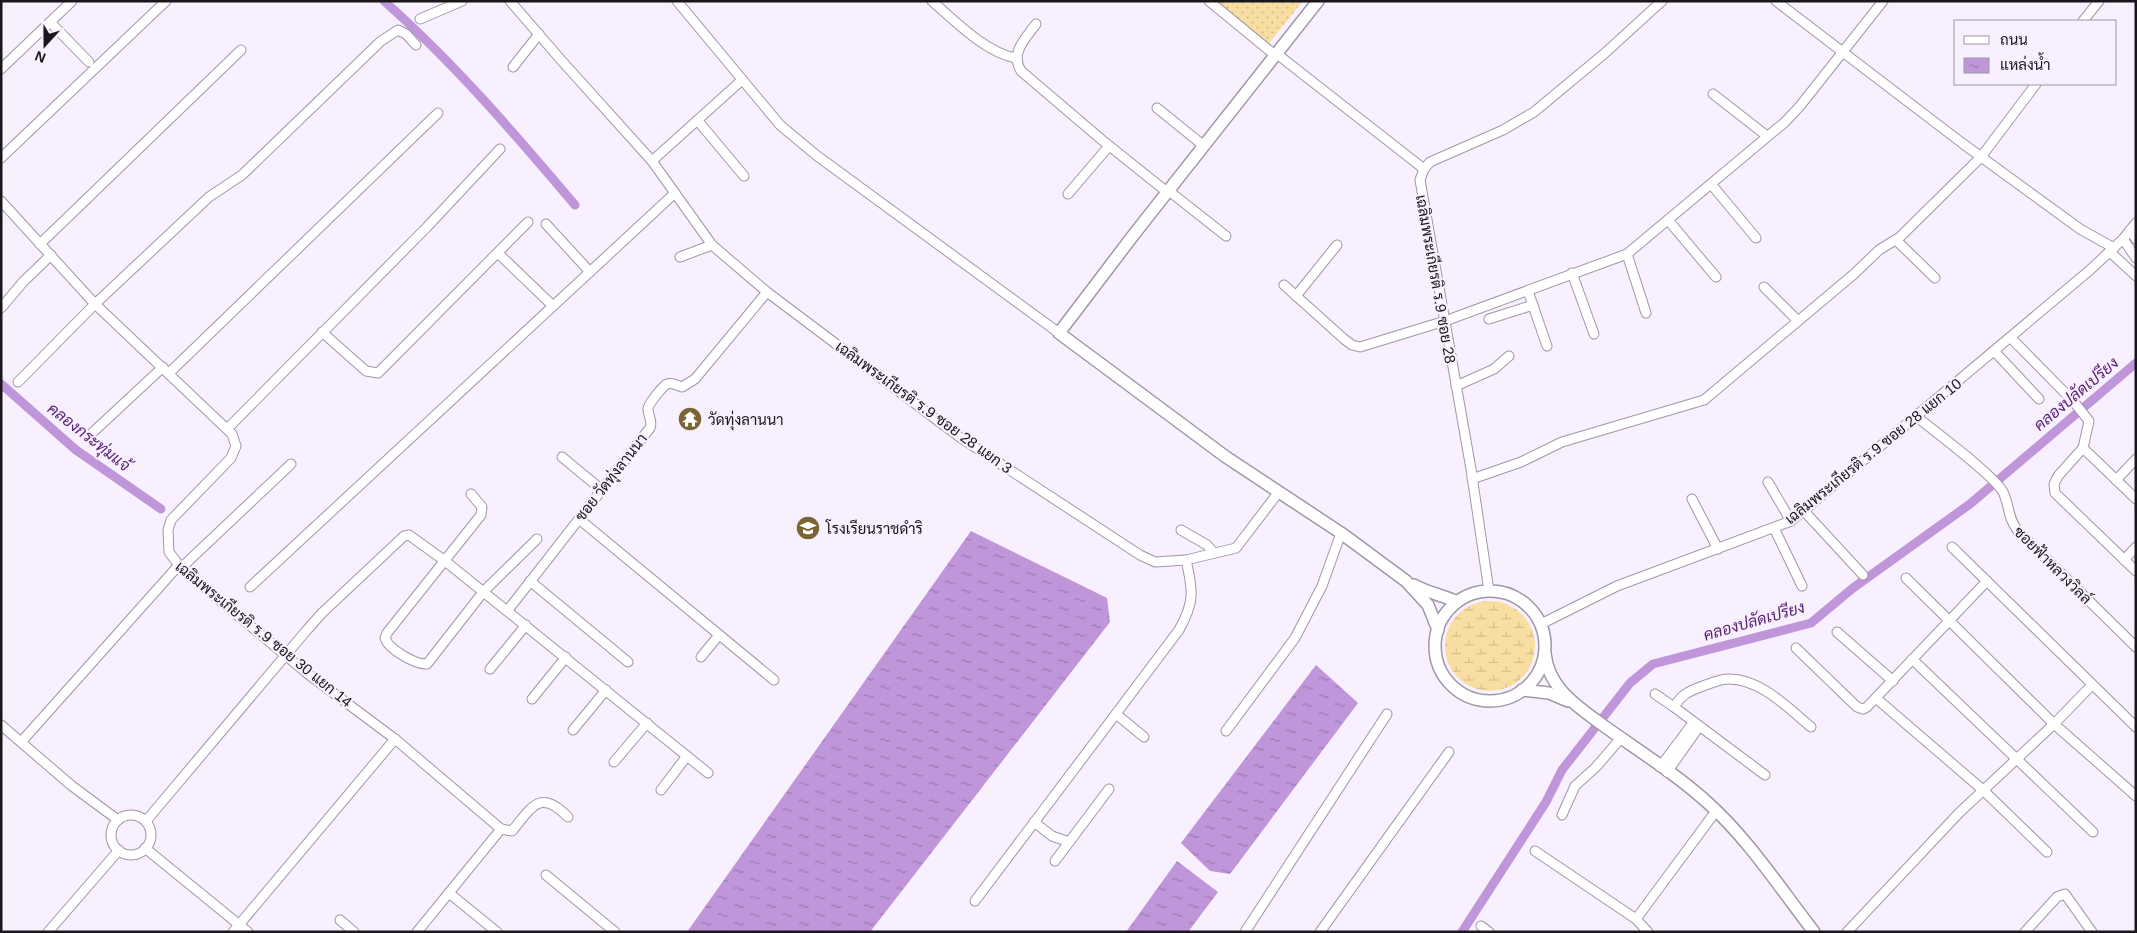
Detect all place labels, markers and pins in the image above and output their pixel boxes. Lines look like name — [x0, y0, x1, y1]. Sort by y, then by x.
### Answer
temple icon: วัดทุ่งลานนา — [677, 406, 703, 432]
place label: วัดทุ่งลานนา — [708, 410, 784, 431]
school or university icon: โรงเรียนราชดำริ — [795, 515, 821, 541]
place label: โรงเรียนราชดำริ — [825, 519, 923, 537]

